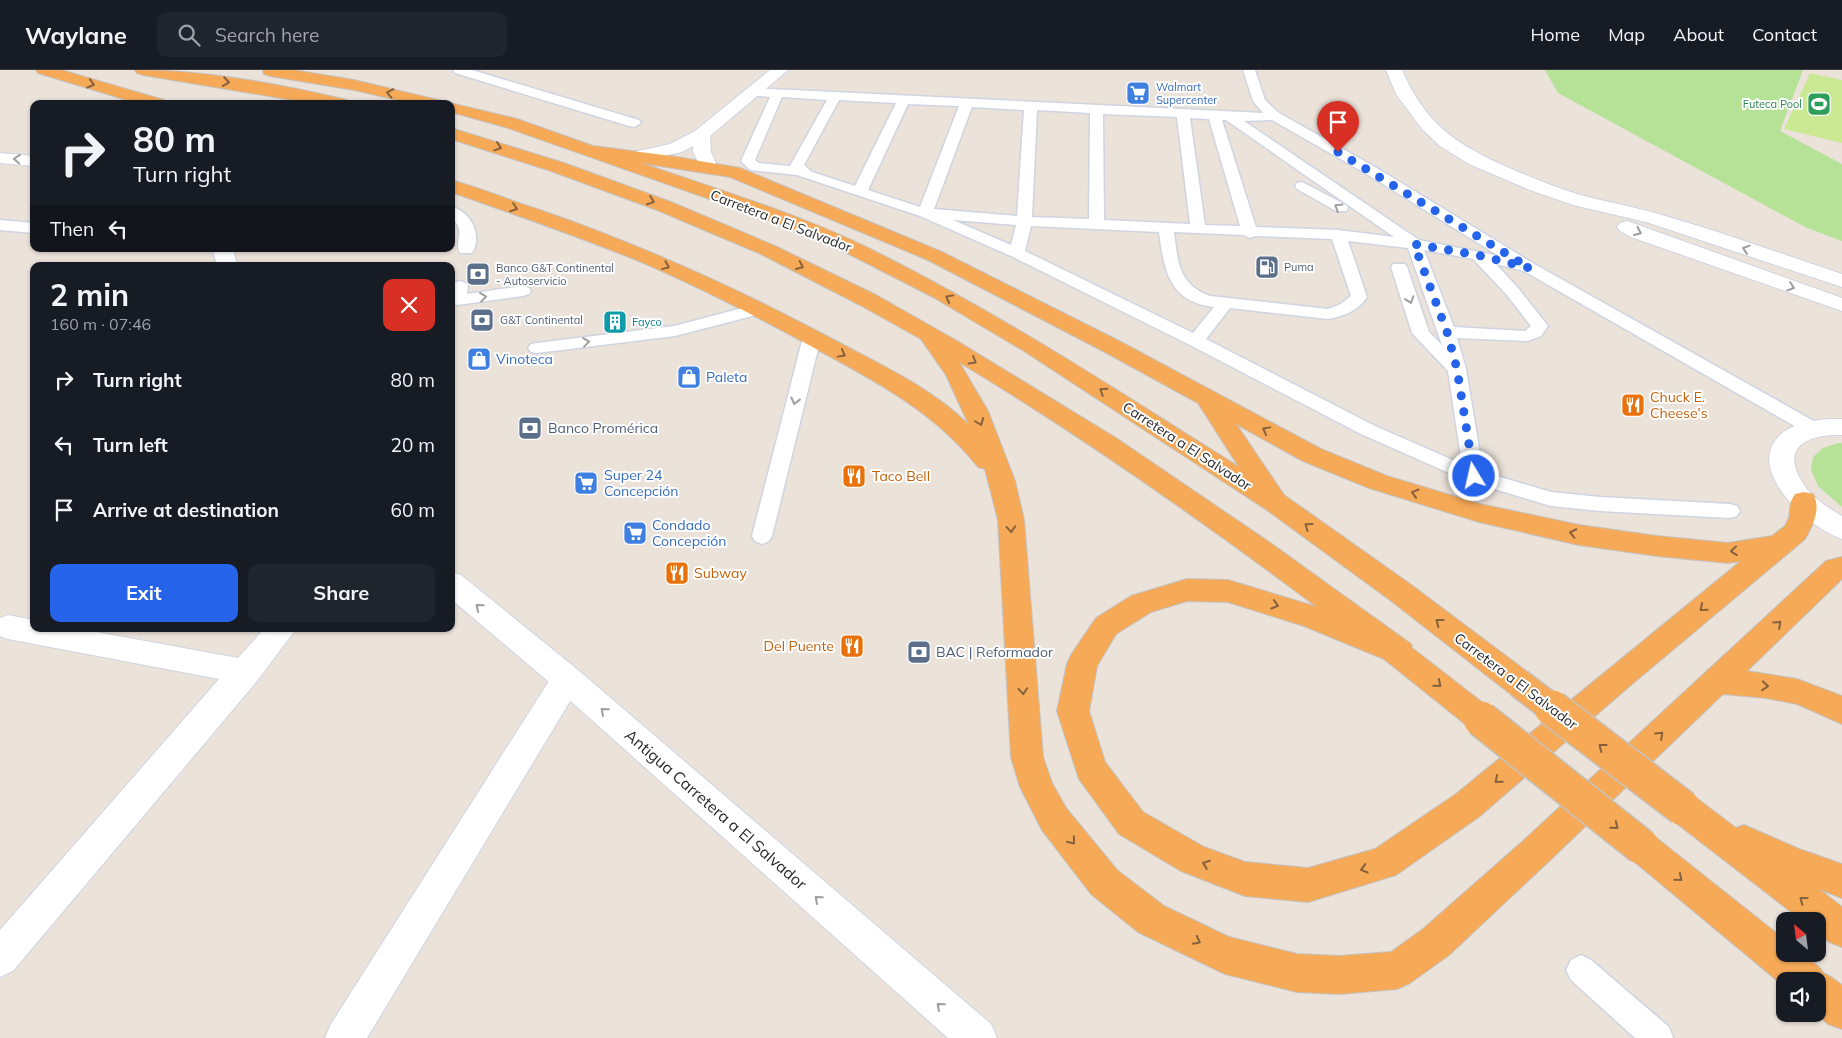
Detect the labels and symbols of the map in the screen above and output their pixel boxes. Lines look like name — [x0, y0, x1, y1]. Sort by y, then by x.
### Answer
one-way arrow — [222, 77, 230, 87]
one-way arrow — [86, 79, 94, 89]
supermarket icon: Walmart Supercenter — [1125, 80, 1151, 106]
place label: Walmart Supercenter — [1156, 80, 1217, 107]
one-way arrow — [386, 88, 395, 99]
sports icon: Futeca Pool — [1806, 91, 1832, 117]
place label: Futeca Pool — [1743, 97, 1802, 111]
pin — [1317, 101, 1359, 152]
one-way arrow — [493, 141, 502, 151]
one-way arrow — [13, 154, 21, 165]
street label: Carretera a El Salvador — [708, 186, 855, 257]
one-way arrow — [646, 195, 655, 205]
one-way arrow — [509, 202, 517, 212]
one-way arrow — [1334, 203, 1343, 213]
one-way arrow — [1633, 226, 1642, 236]
one-way arrow — [1742, 245, 1751, 255]
fuel station icon: Puma — [1254, 254, 1280, 280]
one-way arrow — [661, 260, 669, 270]
one-way arrow — [795, 260, 804, 270]
place label: Puma — [1284, 260, 1314, 274]
bank icon: Banco G&T Continental - Autoservicio — [465, 261, 491, 287]
place label: Banco G&T Continental - Autoservicio — [496, 261, 614, 288]
one-way arrow — [1786, 281, 1795, 291]
one-way arrow — [479, 292, 487, 302]
one-way arrow — [945, 295, 954, 305]
one-way arrow — [1404, 295, 1414, 303]
bank icon: G&T Continental — [469, 307, 495, 333]
building icon: Fayco — [602, 309, 628, 335]
place label: G&T Continental — [500, 313, 583, 327]
place label: Fayco — [632, 315, 662, 329]
one-way arrow — [582, 337, 590, 348]
shop icon: Vinoteca — [466, 346, 492, 372]
one-way arrow — [837, 347, 846, 357]
place label: Vinoteca — [496, 350, 553, 368]
one-way arrow — [968, 354, 977, 364]
shop icon: Paleta — [676, 364, 702, 390]
place label: Paleta — [706, 368, 747, 386]
one-way arrow — [1099, 388, 1108, 398]
place label: Chuck E. Cheese's — [1650, 388, 1708, 422]
restaurant icon: Chuck E. Cheese's — [1620, 392, 1646, 418]
one-way arrow — [790, 396, 801, 405]
street label: Carretera a El Salvador — [1119, 398, 1256, 495]
bank icon: Banco Promérica — [517, 415, 543, 441]
one-way arrow — [974, 417, 984, 425]
place label: Banco Promérica — [548, 419, 658, 437]
one-way arrow — [1263, 426, 1272, 436]
position arrow — [1447, 449, 1499, 501]
restaurant icon: Taco Bell — [841, 463, 867, 489]
place label: Super 24 Concepción — [604, 466, 679, 500]
place label: Taco Bell — [872, 467, 930, 485]
supermarket icon: Super 24 Concepción — [573, 470, 599, 496]
one-way arrow — [1412, 489, 1420, 499]
place label: Condado Concepción — [652, 516, 727, 550]
supermarket icon: Condado Concepción — [622, 520, 648, 546]
one-way arrow — [1305, 523, 1314, 531]
one-way arrow — [1006, 525, 1017, 533]
one-way arrow — [1568, 528, 1577, 539]
one-way arrow — [1729, 545, 1737, 556]
restaurant icon: Subway — [664, 560, 690, 586]
place label: Subway — [694, 564, 747, 582]
one-way arrow — [1270, 600, 1278, 610]
one-way arrow — [476, 603, 485, 612]
one-way arrow — [1700, 603, 1709, 612]
one-way arrow — [1436, 619, 1445, 627]
one-way arrow — [1772, 621, 1781, 630]
street label: Carretera a El Salvador — [1451, 629, 1582, 734]
restaurant icon: Del Puente — [839, 633, 865, 659]
place label: Del Puente — [764, 637, 834, 655]
bank icon: BAC | Reformador — [906, 639, 932, 665]
place label: BAC | Reformador — [936, 643, 1054, 661]
one-way arrow — [1432, 678, 1441, 686]
one-way arrow — [1762, 680, 1770, 691]
one-way arrow — [1017, 688, 1028, 696]
one-way arrow — [600, 708, 609, 717]
street label: Antigua Carretera a El Salvador — [621, 725, 811, 894]
one-way arrow — [1654, 732, 1663, 741]
one-way arrow — [1599, 744, 1608, 753]
one-way arrow — [1495, 774, 1504, 782]
one-way arrow — [1609, 820, 1618, 828]
one-way arrow — [1066, 836, 1075, 845]
one-way arrow — [1203, 860, 1211, 870]
one-way arrow — [1360, 863, 1368, 873]
one-way arrow — [1673, 873, 1682, 881]
one-way arrow — [815, 896, 824, 905]
one-way arrow — [1799, 897, 1809, 906]
north arrow — [1776, 912, 1826, 962]
one-way arrow — [1192, 935, 1201, 945]
one-way arrow — [937, 1003, 946, 1012]

